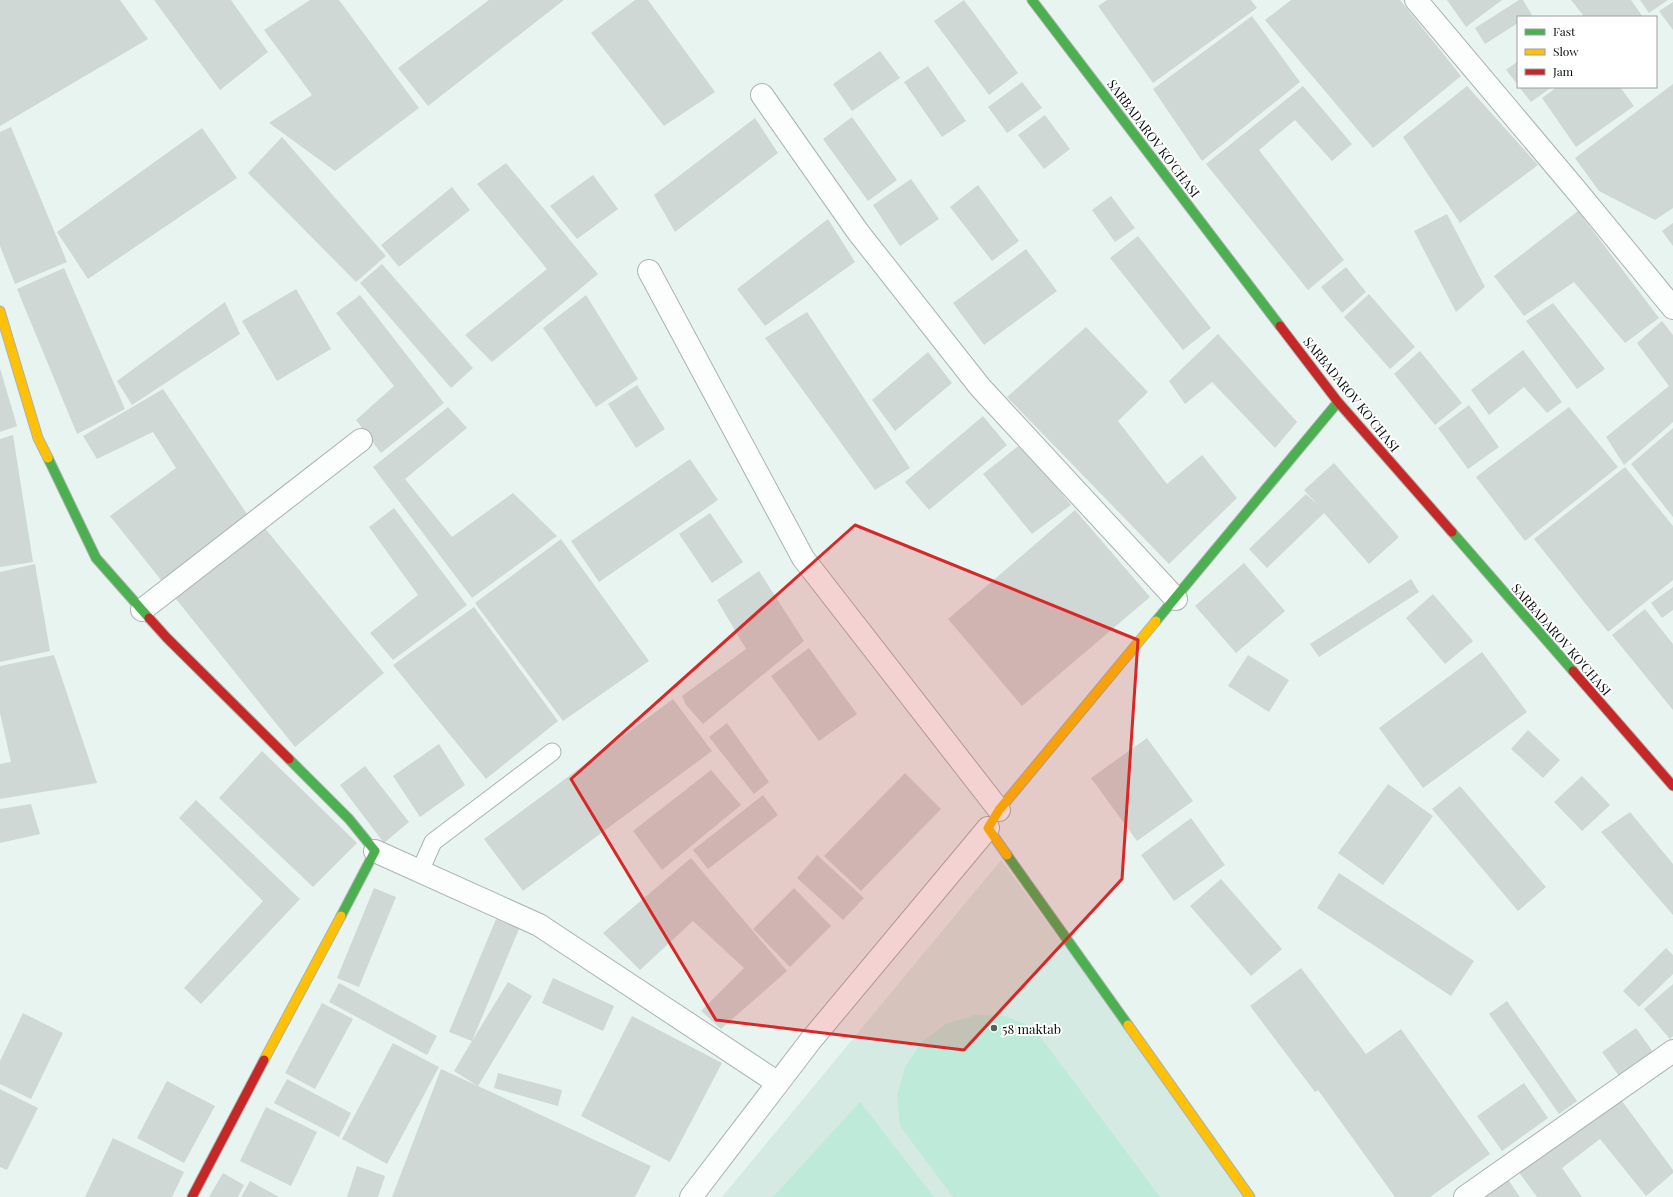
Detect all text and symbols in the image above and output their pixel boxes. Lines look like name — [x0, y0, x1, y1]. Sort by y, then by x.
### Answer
legend — [1517, 16, 1657, 88]
text: Fast — [1553, 23, 1576, 39]
text: Slow — [1553, 43, 1579, 59]
text: Jam — [1552, 63, 1574, 79]
street label: SARBADAROV KO'CHASI — [1104, 76, 1204, 200]
street label: SARBADAROV KO'CHASI — [1300, 333, 1404, 455]
street label: SARBADAROV KO'CHASI — [1509, 579, 1615, 699]
place label: 58 maktab — [1002, 1020, 1061, 1037]
marker: 58 maktab — [989, 1023, 999, 1033]

